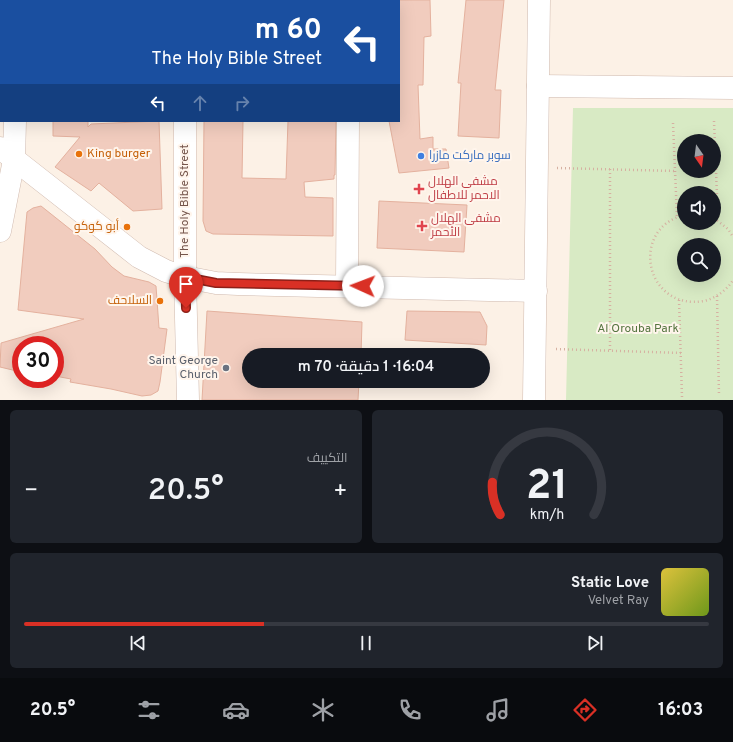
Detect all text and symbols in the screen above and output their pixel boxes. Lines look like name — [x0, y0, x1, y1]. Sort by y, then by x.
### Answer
text: 60 m — [255, 13, 322, 49]
icon: left — [336, 16, 388, 68]
text: The Holy Bible Street — [151, 48, 322, 71]
icon: left — [147, 92, 169, 114]
icon: ahead — [189, 92, 211, 114]
icon: right — [231, 92, 253, 114]
north arrow — [677, 134, 721, 178]
map controls — [677, 134, 721, 282]
street label: The Holy Bible Street — [177, 144, 193, 258]
place label: King burger — [87, 146, 151, 162]
place label: سوبر ماركت مازرا — [429, 148, 511, 164]
marker: King burger — [74, 149, 84, 159]
marker: سوبر ماركت مازرا — [416, 151, 426, 161]
place label: مشفى الهلال الاحمر للاطفال — [428, 174, 500, 204]
marker: مشفى الهلال الاحمر للاطفال — [413, 183, 425, 195]
button: sound — [677, 186, 721, 230]
place label: مشفى الهلال الأحمر — [430, 211, 501, 241]
place label: أبو كوكو — [74, 218, 119, 235]
marker: مشفى الهلال الأحمر — [416, 220, 428, 232]
marker: أبو كوكو — [122, 222, 132, 232]
button: search — [677, 238, 721, 282]
position arrow — [342, 265, 384, 307]
pin — [169, 267, 203, 308]
icon: arrive — [175, 273, 197, 295]
place label: السلاحف — [108, 293, 152, 309]
marker: السلاحف — [155, 296, 165, 306]
park label: Al Orouba Park — [597, 321, 679, 337]
speed limit sign: 30 — [12, 336, 64, 388]
place label: Saint George Church — [148, 353, 218, 383]
text: 16:04 · 1 دقيقة · 70 m — [298, 358, 434, 377]
marker: Saint George Church — [221, 363, 231, 373]
text: التكييف — [307, 451, 348, 467]
text: 21 — [526, 460, 568, 513]
text: 20.5° — [148, 473, 224, 510]
text: − — [24, 478, 38, 505]
text: + — [333, 478, 348, 505]
text: km/h — [530, 505, 565, 523]
text: Static Love — [571, 574, 649, 593]
text: Velvet Ray — [588, 593, 649, 609]
icon: previous — [127, 632, 149, 654]
icon: pause — [355, 632, 377, 654]
icon: next — [584, 632, 606, 654]
icon: filters — [135, 696, 163, 724]
icon: car — [222, 696, 250, 724]
icon: climate — [309, 696, 337, 724]
icon: phone — [396, 696, 424, 724]
icon: music — [484, 696, 512, 724]
icon: directions — [571, 696, 599, 724]
text: 20.5° — [30, 699, 75, 722]
text: 16:03 — [658, 699, 703, 722]

